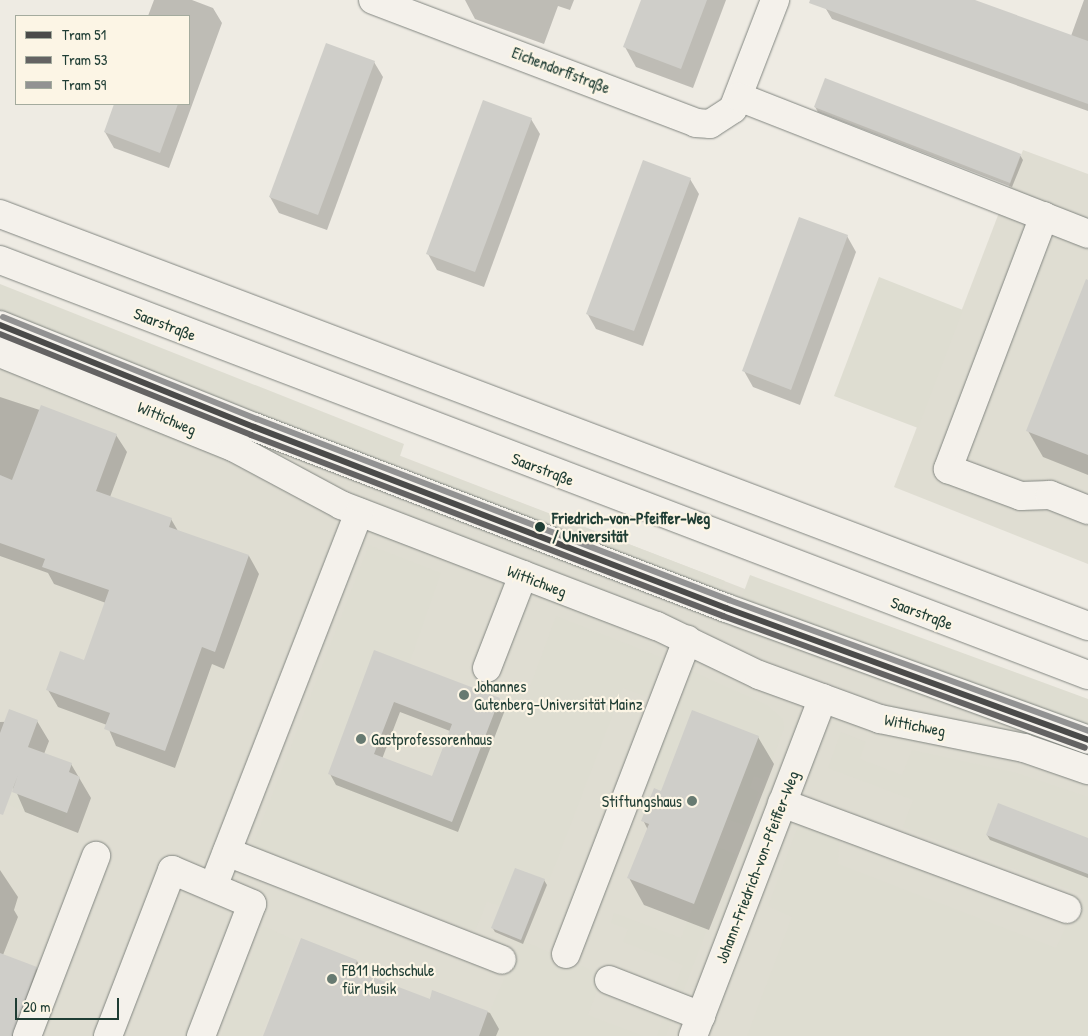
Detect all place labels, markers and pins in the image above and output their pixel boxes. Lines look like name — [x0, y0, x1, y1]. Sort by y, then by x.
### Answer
place label: Friedrich-von-Pfeiffer-Weg / Universität — [552, 508, 710, 546]
marker: Friedrich-von-Pfeiffer-Weg / Universität — [531, 518, 549, 536]
place label: Johannes Gutenberg-Universität Mainz — [474, 676, 643, 714]
marker: Johannes Gutenberg-Universität Mainz — [458, 689, 470, 701]
place label: Gastprofessorenhaus — [371, 729, 492, 749]
marker: Gastprofessorenhaus — [355, 733, 367, 745]
place label: Stiftungshaus — [602, 791, 682, 811]
marker: Stiftungshaus — [686, 795, 698, 807]
place label: FB11 Hochschule für Musik — [342, 960, 434, 998]
marker: FB11 Hochschule für Musik — [326, 973, 338, 985]

